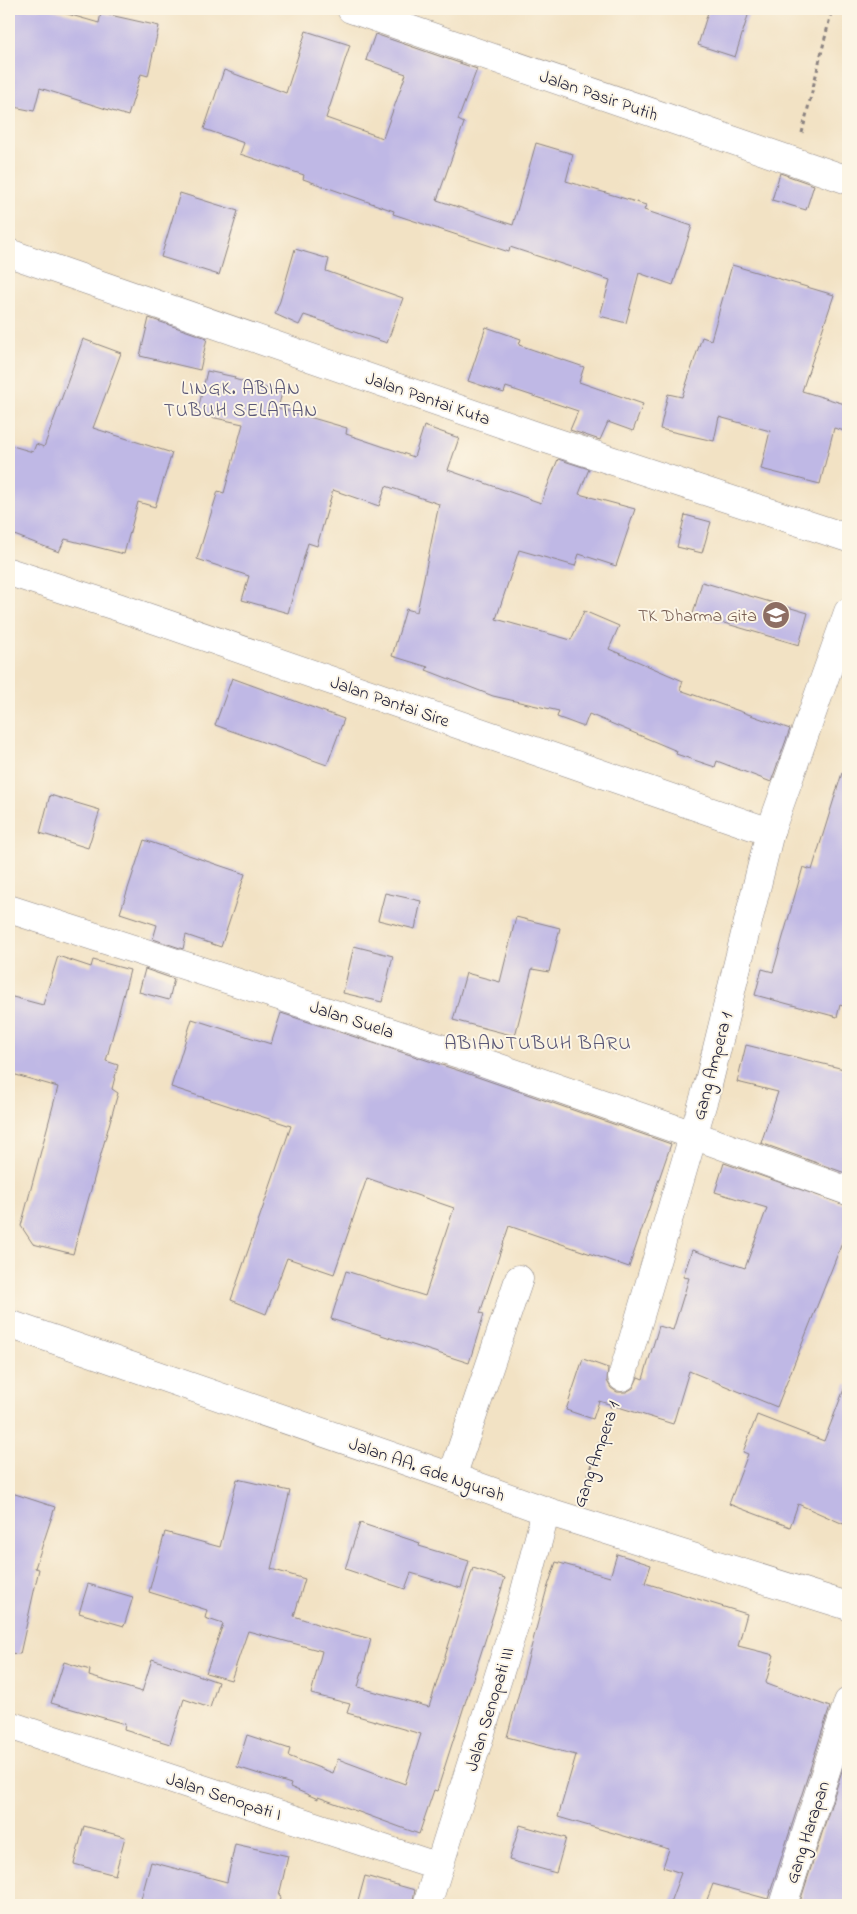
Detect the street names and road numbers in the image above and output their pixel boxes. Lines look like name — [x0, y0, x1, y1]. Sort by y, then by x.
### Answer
street label: Jalan Pasir Putih — [536, 64, 661, 129]
street label: Jalan Pantai Kuta — [361, 366, 493, 433]
street label: Jalan Pantai Sire — [326, 670, 453, 736]
street label: Jalan Suela — [306, 995, 397, 1047]
street label: Gang Ampera 1 — [687, 1009, 742, 1124]
street label: Gang Ampera 1 — [568, 1398, 629, 1512]
street label: Jalan AA. Gde Ngurah — [345, 1432, 508, 1511]
street label: Jalan Senopati III — [460, 1644, 522, 1775]
street label: Jalan Senopati I — [162, 1767, 284, 1829]
street label: Gang Harapan — [780, 1778, 839, 1888]

